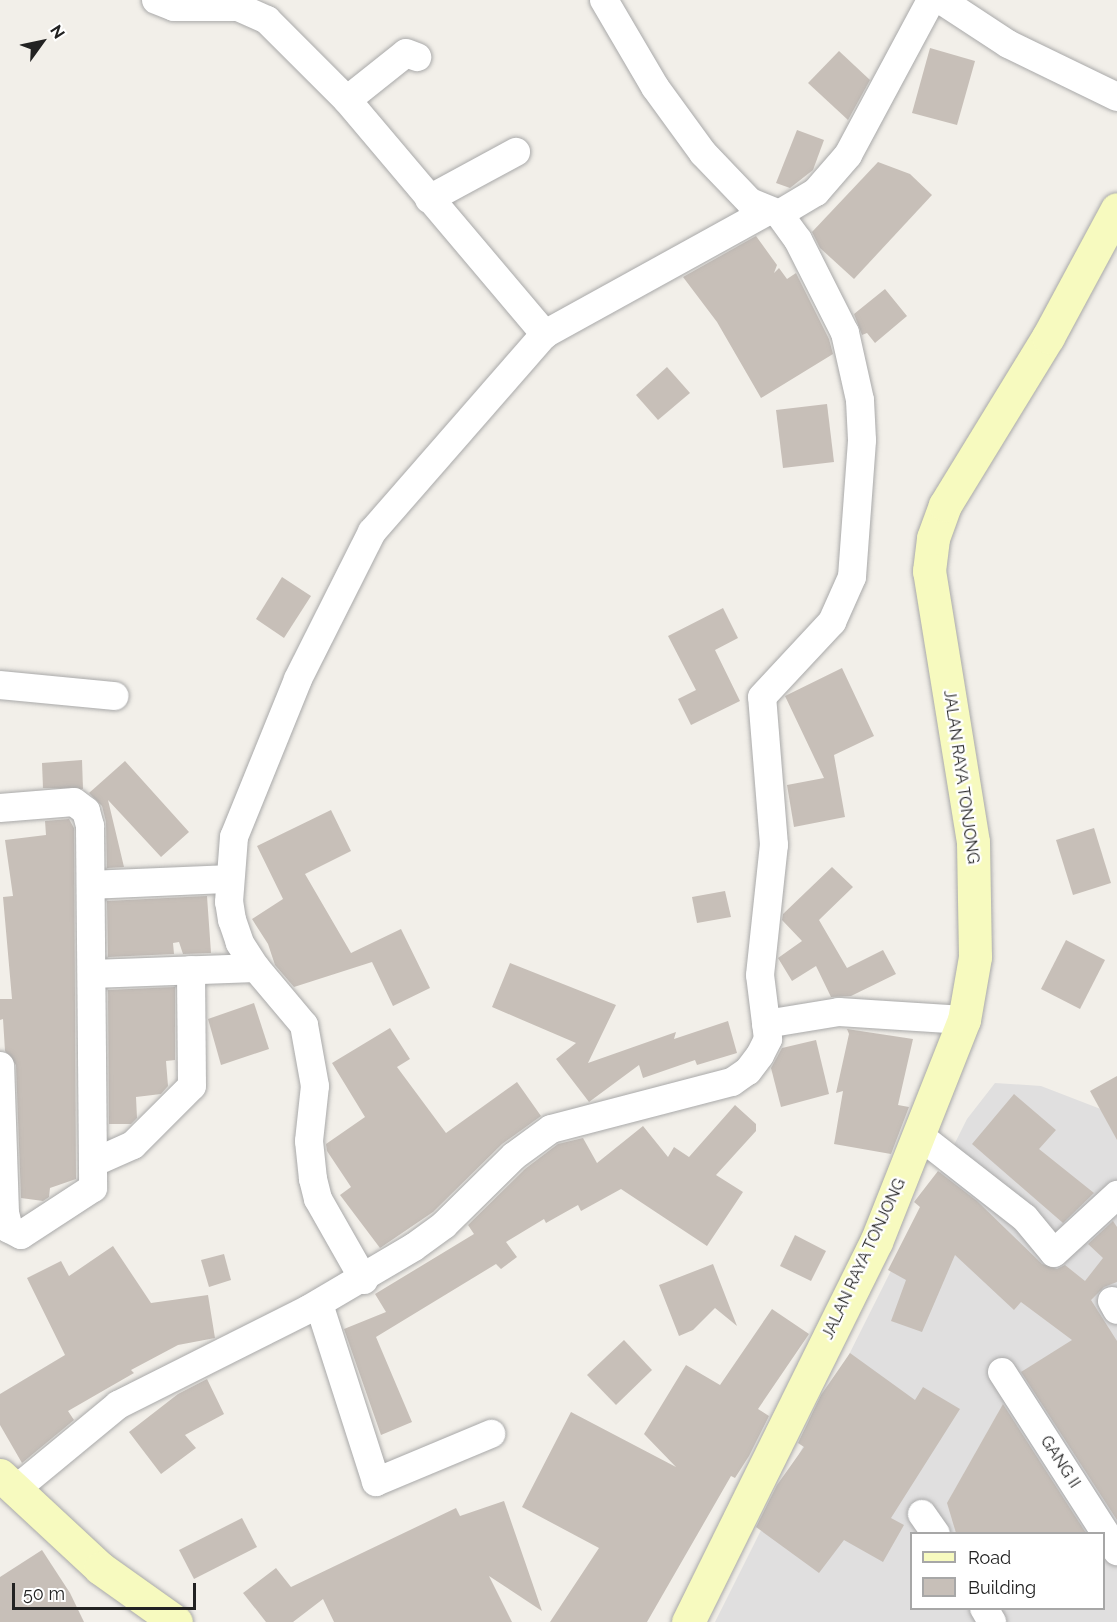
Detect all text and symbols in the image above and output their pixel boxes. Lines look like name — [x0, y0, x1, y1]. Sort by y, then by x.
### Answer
north arrow — [12, 12, 72, 72]
text: N — [46, 22, 69, 42]
street label: JALAN RAYA TONJONG — [939, 688, 983, 866]
street label: JALAN RAYA TONJONG — [818, 1175, 910, 1343]
street label: GANG II — [1036, 1432, 1084, 1492]
legend — [910, 1532, 1105, 1610]
text: Road — [968, 1547, 1011, 1568]
scale bar — [15, 1571, 200, 1609]
text: Building — [968, 1577, 1036, 1598]
text: 50 m — [23, 1583, 65, 1604]

